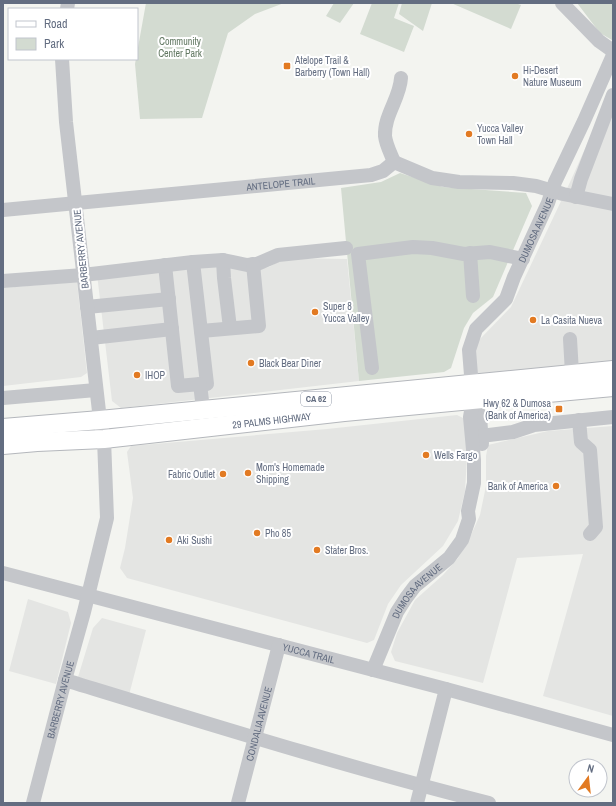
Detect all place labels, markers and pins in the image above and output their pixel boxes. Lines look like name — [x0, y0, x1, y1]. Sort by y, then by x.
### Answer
place label: Atelope Trail & Barberry (Town Hall) — [294, 54, 370, 79]
marker: Atelope Trail & Barberry (Town Hall) — [282, 61, 292, 71]
place label: Hi-Desert Nature Museum — [523, 64, 581, 89]
marker: Hi-Desert Nature Museum — [510, 71, 520, 81]
place label: Yucca Valley Town Hall — [477, 122, 524, 147]
marker: Yucca Valley Town Hall — [464, 129, 474, 139]
place label: Super 8 Yucca Valley — [323, 300, 370, 325]
marker: Super 8 Yucca Valley — [310, 307, 320, 317]
place label: La Casita Nueva — [541, 314, 603, 327]
marker: La Casita Nueva — [528, 315, 538, 325]
place label: Black Bear Diner — [259, 357, 321, 370]
marker: Black Bear Diner — [246, 358, 256, 368]
place label: IHOP — [145, 369, 166, 382]
marker: IHOP — [132, 370, 142, 380]
place label: Hwy 62 & Dumosa (Bank of America) — [483, 397, 551, 422]
marker: Hwy 62 & Dumosa (Bank of America) — [554, 404, 564, 414]
place label: Wells Fargo — [434, 449, 478, 462]
marker: Wells Fargo — [421, 450, 431, 460]
place label: Mom's Homemade Shipping — [256, 461, 325, 486]
place label: Fabric Outlet — [168, 468, 216, 481]
marker: Mom's Homemade Shipping — [243, 468, 253, 478]
marker: Fabric Outlet — [218, 469, 228, 479]
place label: Bank of America — [488, 480, 548, 493]
marker: Bank of America — [551, 481, 561, 491]
place label: Pho 85 — [265, 527, 291, 540]
marker: Pho 85 — [252, 528, 262, 538]
place label: Aki Sushi — [176, 534, 212, 547]
marker: Aki Sushi — [164, 535, 174, 545]
place label: Stater Bros. — [325, 544, 368, 557]
marker: Stater Bros. — [312, 545, 322, 555]

